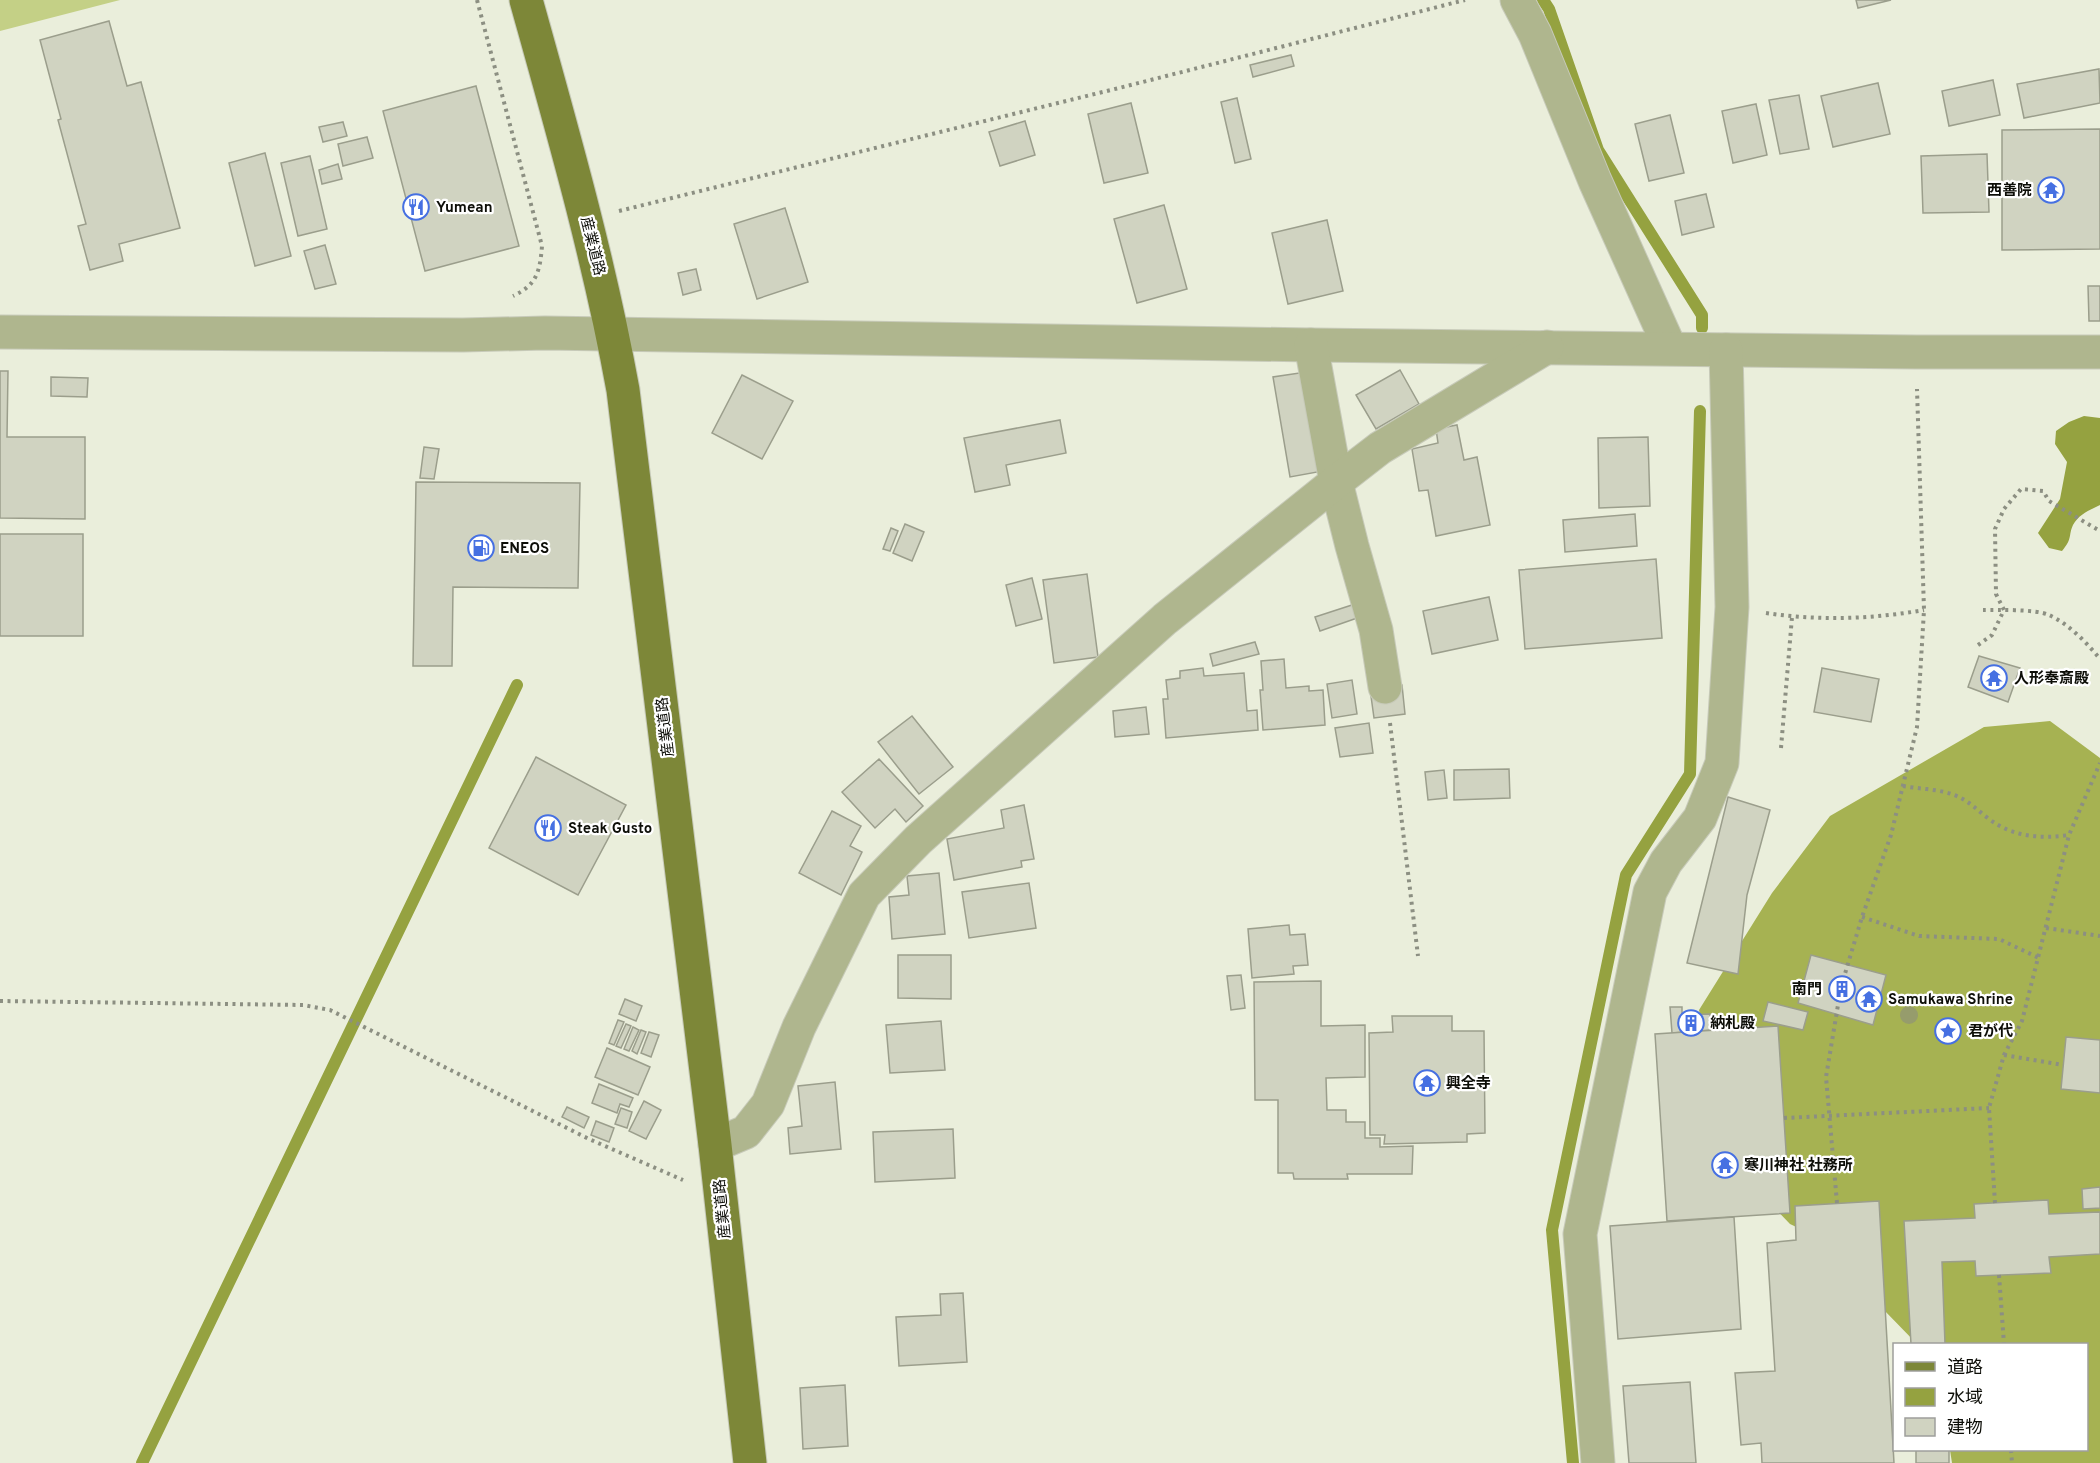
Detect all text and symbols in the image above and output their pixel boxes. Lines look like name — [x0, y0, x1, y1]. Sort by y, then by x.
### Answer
temple icon: 西善院 — [2036, 175, 2066, 205]
place label: 西善院 — [1987, 182, 2032, 201]
restaurant icon: Yumean — [401, 192, 431, 222]
place label: Yumean — [436, 199, 493, 218]
street label: 産業道路 — [575, 215, 608, 278]
fuel station icon: ENEOS — [466, 533, 496, 563]
place label: ENEOS — [500, 540, 549, 559]
temple icon: 人形奉斎殿 — [1979, 663, 2009, 693]
place label: 人形奉斎殿 — [2014, 670, 2089, 689]
street label: 産業道路 — [653, 696, 680, 758]
restaurant icon: Steak Gusto — [533, 813, 563, 843]
place label: Steak Gusto — [568, 820, 652, 839]
building icon: 南門 — [1827, 974, 1857, 1004]
place label: 南門 — [1792, 981, 1822, 1000]
temple icon: Samukawa Shrine — [1854, 984, 1884, 1014]
place label: Samukawa Shrine — [1888, 991, 2013, 1010]
building icon: 納札殿 — [1676, 1008, 1706, 1038]
place label: 納札殿 — [1710, 1015, 1755, 1034]
place icon: 君が代 — [1933, 1016, 1963, 1046]
place label: 君が代 — [1968, 1022, 2013, 1042]
temple icon: 興全寺 — [1412, 1068, 1442, 1098]
place label: 興全寺 — [1446, 1075, 1491, 1094]
temple icon: 寒川神社 社務所 — [1710, 1150, 1740, 1180]
place label: 寒川神社 社務所 — [1744, 1156, 1853, 1176]
street label: 産業道路 — [711, 1178, 736, 1240]
legend — [1893, 1343, 2088, 1451]
text: 道路 — [1947, 1357, 1983, 1380]
text: 水域 — [1947, 1387, 1983, 1410]
text: 建物 — [1947, 1417, 1983, 1440]

